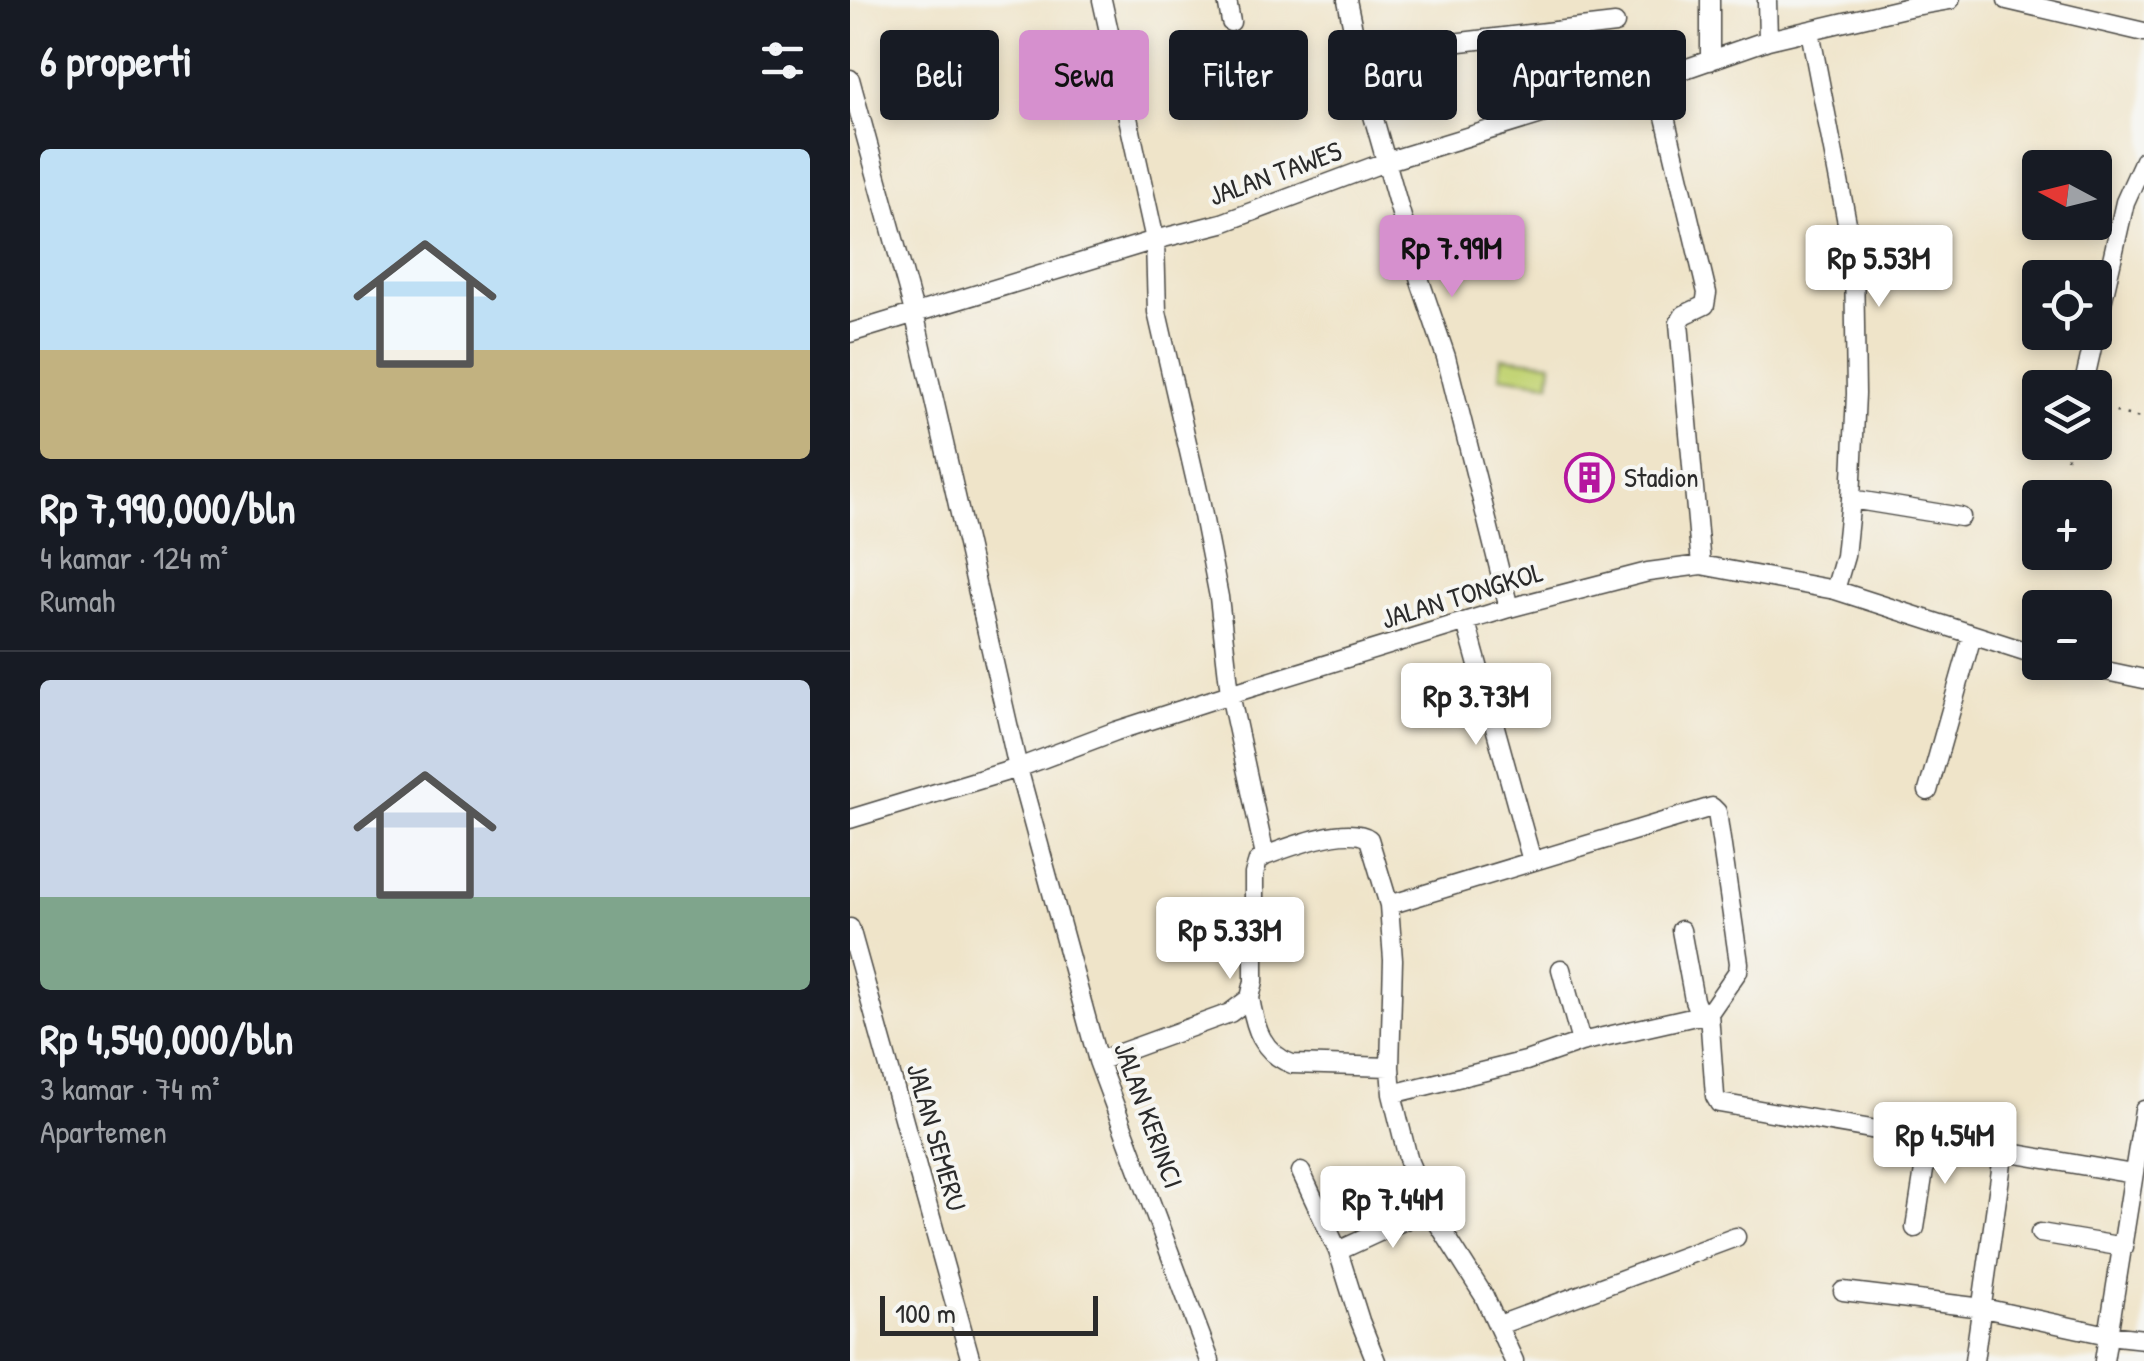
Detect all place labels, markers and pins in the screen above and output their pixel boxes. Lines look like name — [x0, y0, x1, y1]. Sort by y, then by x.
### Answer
pin: Rp 7.99M — [1349, 215, 1555, 300]
pin: Rp 5.53M — [1776, 225, 1982, 310]
building icon: Stadion — [1563, 451, 1615, 503]
place label: Stadion — [1624, 458, 1699, 496]
pin: Rp 3.73M — [1373, 663, 1579, 748]
pin: Rp 5.33M — [1127, 897, 1333, 982]
pin: Rp 4.54M — [1842, 1102, 2048, 1187]
pin: Rp 7.44M — [1290, 1166, 1496, 1251]

